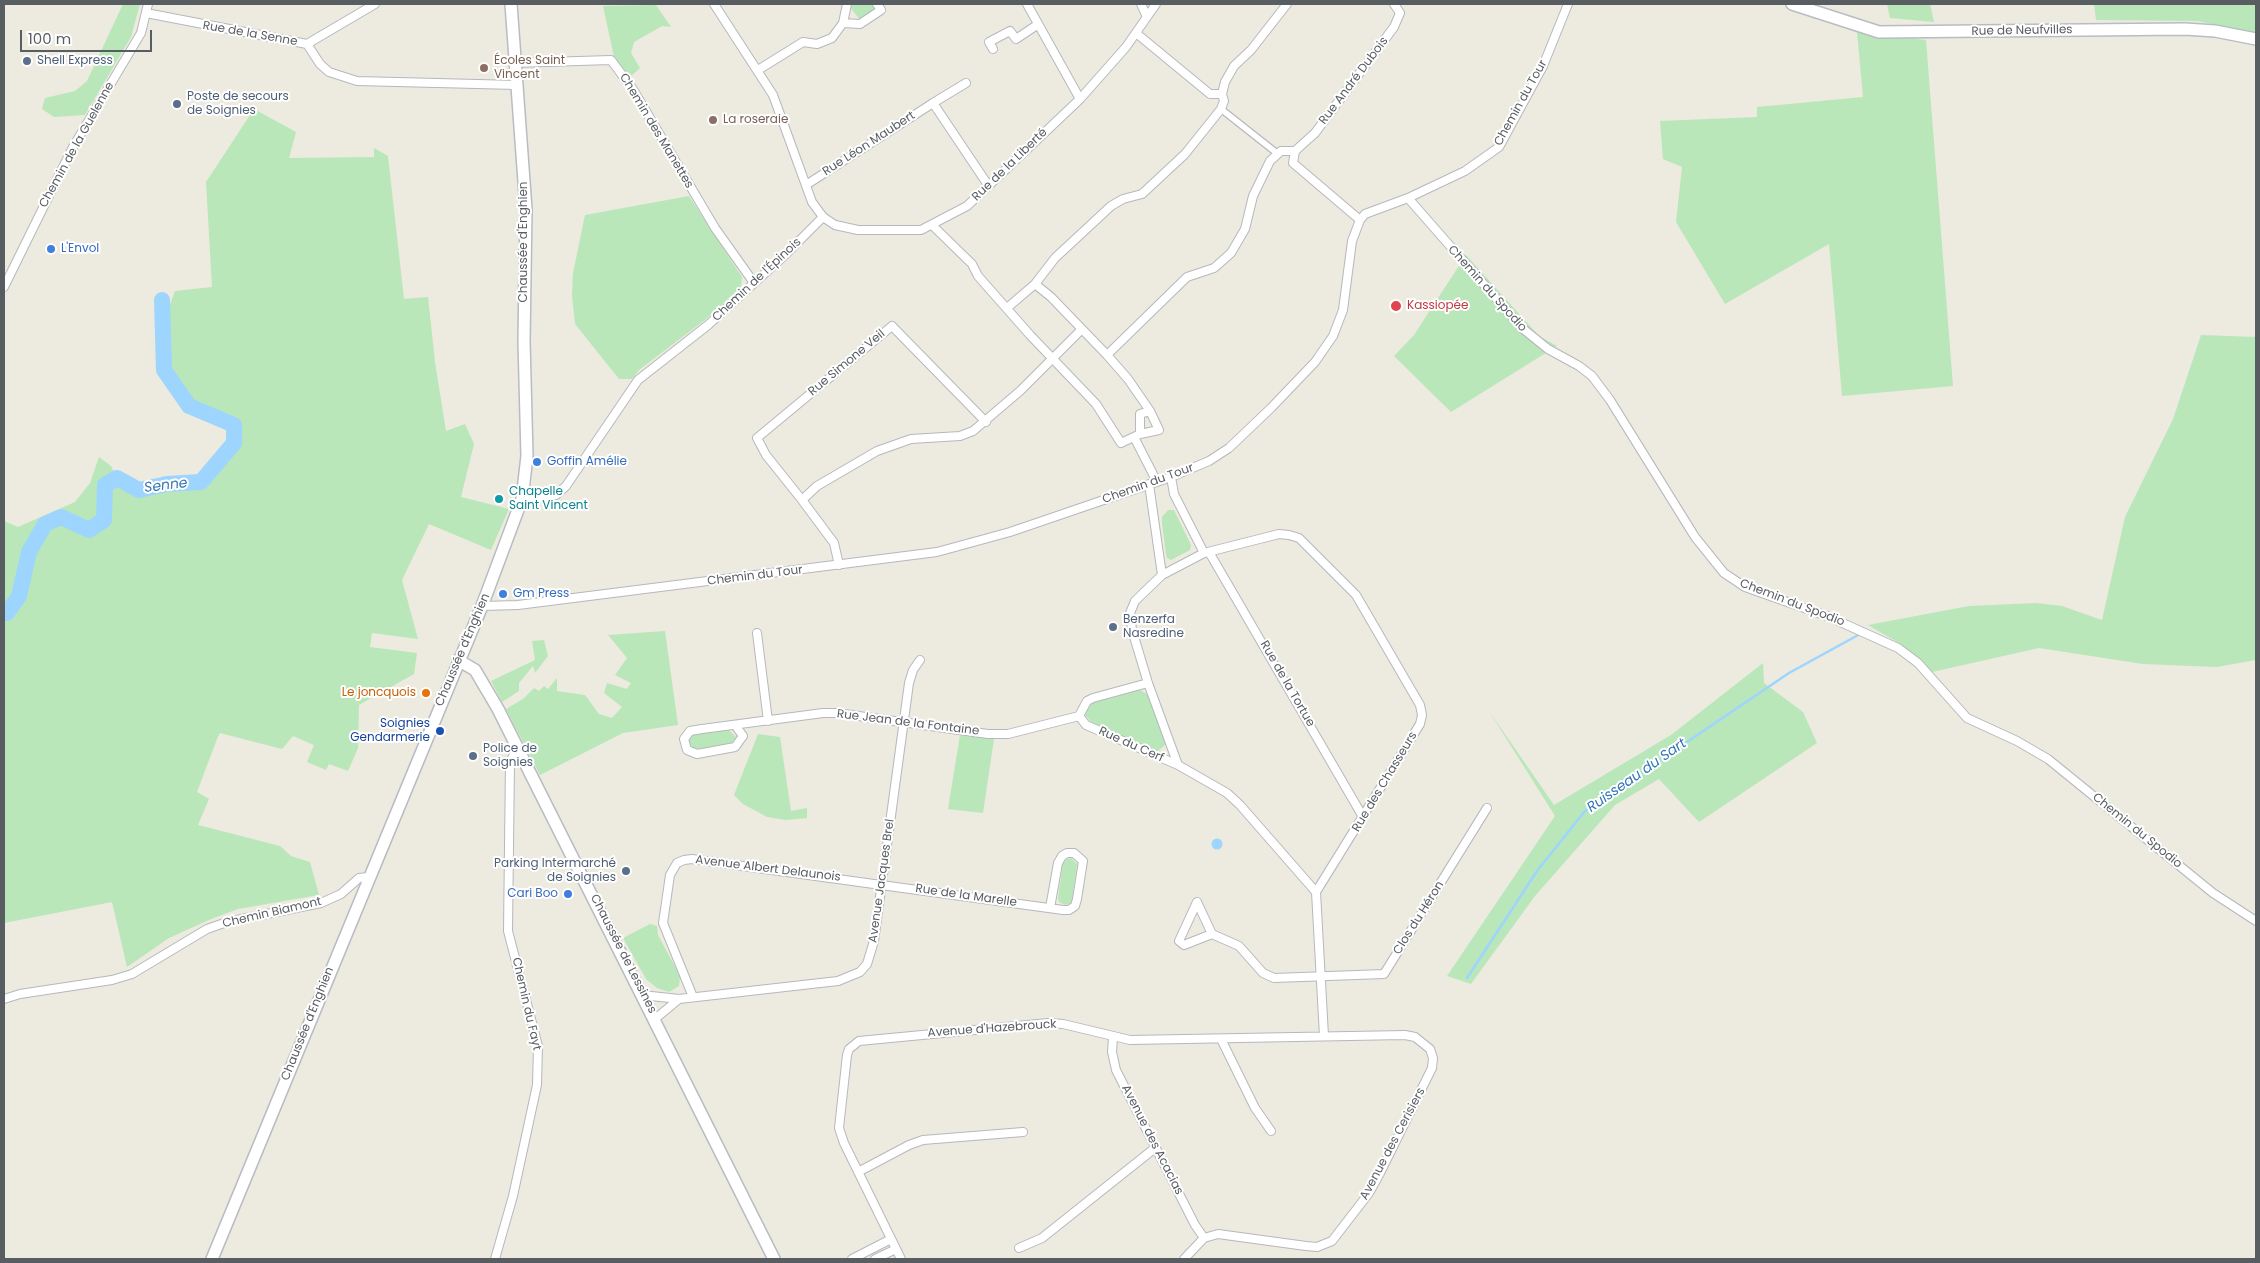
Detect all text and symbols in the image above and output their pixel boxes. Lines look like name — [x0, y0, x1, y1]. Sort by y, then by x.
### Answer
street label: Rue de la Senne — [202, 19, 298, 49]
scale bar — [22, 20, 155, 52]
street label: Rue de Neufvilles — [1971, 23, 2073, 39]
text: 100 m — [28, 28, 71, 49]
street label: Rue André Dubois — [1316, 34, 1392, 128]
place label: Shell Express — [37, 54, 113, 68]
place label: Écoles Saint Vincent — [494, 54, 565, 82]
marker: Shell Express — [21, 55, 33, 67]
street label: Chemin du Tour — [1491, 58, 1551, 148]
marker: Écoles Saint Vincent — [478, 62, 490, 74]
street label: Chemin des Manettes — [616, 71, 696, 191]
street label: Chemin de la Guelenne — [36, 80, 118, 210]
place label: Poste de secours de Soignies — [187, 90, 289, 118]
marker: Poste de secours de Soignies — [171, 98, 183, 110]
street label: Rue Léon Maubert — [820, 109, 918, 179]
place label: La roseraie — [723, 113, 788, 127]
marker: La roseraie — [707, 114, 719, 126]
street label: Rue de la Liberté — [970, 126, 1050, 204]
street label: Chaussée d'Enghien — [517, 181, 531, 303]
street label: Chemin de l'Épinois — [710, 235, 804, 325]
place label: L'Envol — [61, 242, 99, 256]
marker: L'Envol — [45, 243, 57, 255]
street label: Chemin du Spodio — [1444, 243, 1530, 335]
marker: Kassiopée — [1389, 299, 1403, 313]
place label: Kassiopée — [1407, 299, 1468, 313]
street label: Rue Simone Veil — [806, 327, 888, 399]
place label: Goffin Amélie — [547, 455, 627, 469]
marker: Goffin Amélie — [531, 456, 543, 468]
street label: Chemin du Tour — [1100, 461, 1196, 507]
water label: Senne — [143, 475, 189, 497]
place label: Chapelle Saint Vincent — [509, 485, 588, 513]
marker: Chapelle Saint Vincent — [493, 493, 505, 505]
street label: Chemin du Tour — [707, 563, 803, 589]
street label: Chemin du Spodio — [1738, 576, 1846, 630]
place label: Gm Press — [513, 587, 569, 601]
marker: Gm Press — [497, 588, 509, 600]
street label: Chaussée d'Enghien — [433, 591, 493, 709]
place label: Benzerfa Nasredine — [1123, 613, 1184, 641]
marker: Benzerfa Nasredine — [1107, 621, 1119, 633]
street label: Rue de la Tortue — [1257, 638, 1317, 730]
place label: Le joncquois — [342, 686, 416, 700]
marker: Le joncquois — [420, 687, 432, 699]
street label: Rue Jean de la Fontaine — [836, 707, 980, 739]
place label: Soignies Gendarmerie — [350, 717, 430, 745]
street label: Rue du Cerf — [1096, 724, 1166, 766]
marker: Soignies Gendarmerie — [434, 725, 446, 737]
street label: Rue des Chasseurs — [1349, 729, 1421, 835]
water label: Ruisseau du Sart — [1584, 735, 1690, 817]
place label: Police de Soignies — [483, 742, 537, 770]
marker: Police de Soignies — [467, 750, 479, 762]
street label: Chemin du Spodio — [2089, 790, 2185, 872]
street label: Avenue Jacques Brel — [866, 818, 898, 944]
street label: Avenue Albert Delaunois — [695, 853, 841, 885]
place label: Parking Intermarché de Soignies — [494, 857, 616, 885]
marker: Parking Intermarché de Soignies — [620, 865, 632, 877]
street label: Clos du Héron — [1391, 879, 1447, 957]
street label: Rue de la Marelle — [914, 882, 1018, 910]
place label: Cari Boo — [507, 887, 558, 901]
marker: Cari Boo — [562, 888, 574, 900]
street label: Chaussée de Lessines — [587, 892, 659, 1016]
street label: Chemin Biamont — [221, 895, 323, 931]
street label: Chemin du Fayt — [508, 956, 544, 1052]
street label: Chaussée d'Enghien — [279, 965, 337, 1083]
street label: Avenue d'Hazebrouck — [927, 1017, 1057, 1041]
street label: Avenue des Acacias — [1118, 1083, 1186, 1197]
street label: Avenue des Cerisiers — [1357, 1086, 1429, 1202]

